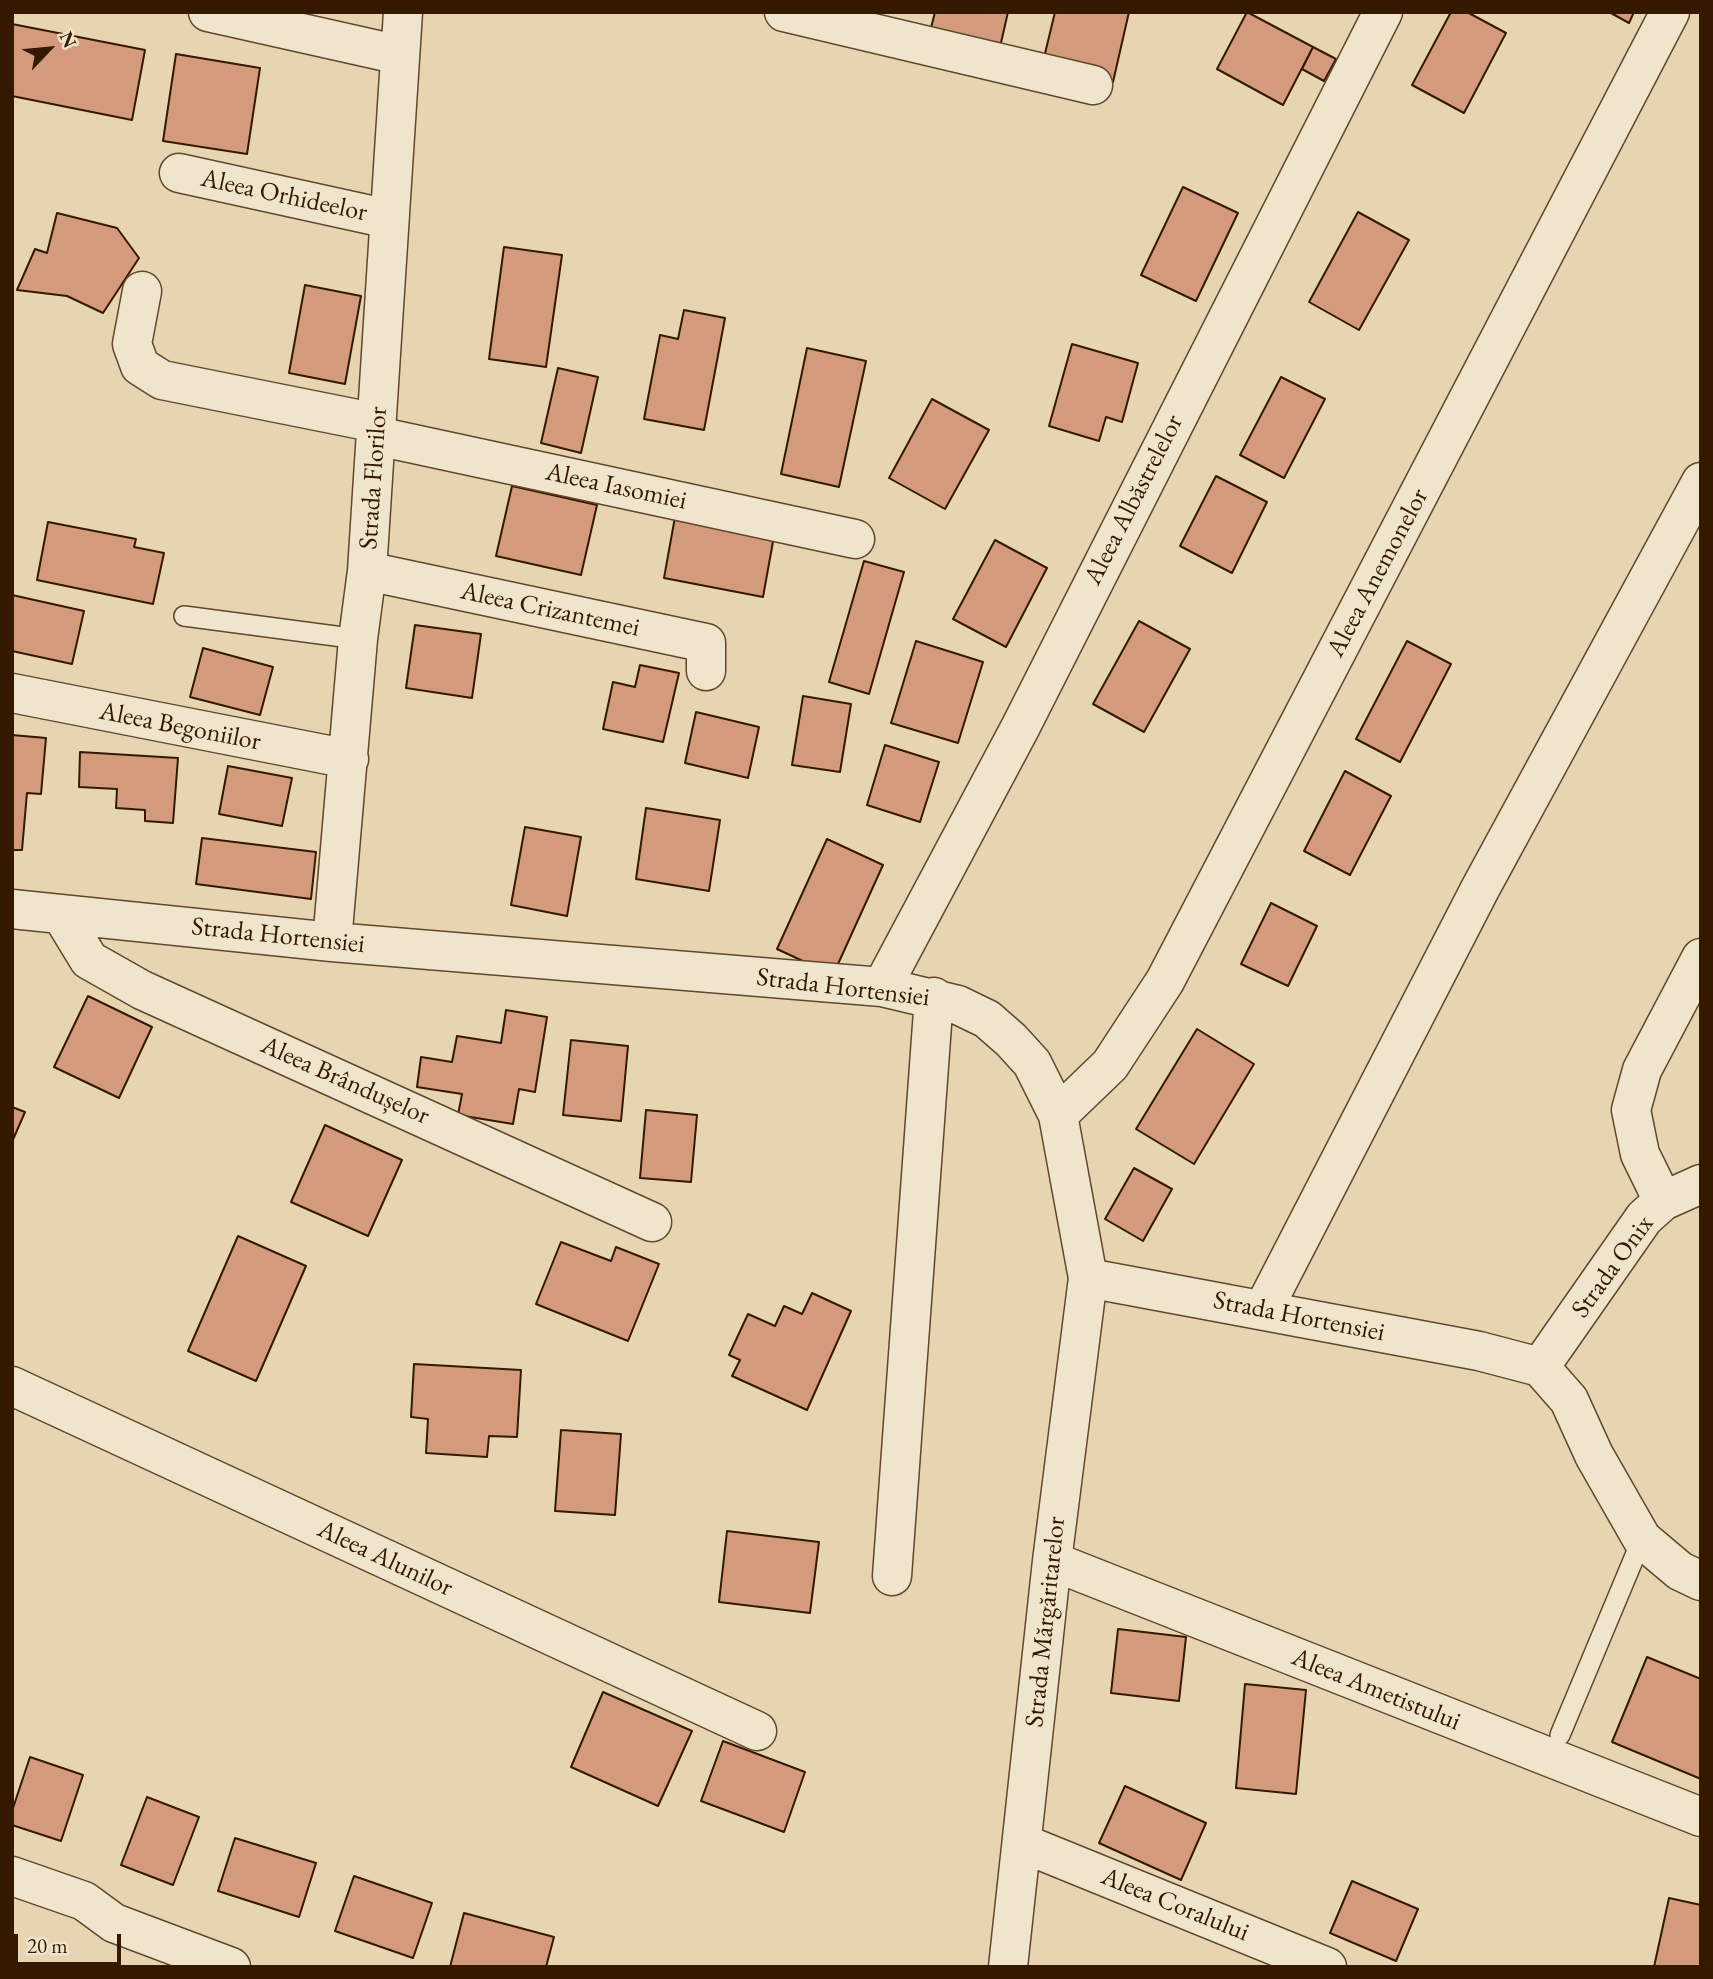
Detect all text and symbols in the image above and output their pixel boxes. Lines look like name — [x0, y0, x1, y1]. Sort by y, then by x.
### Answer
north arrow — [14, 14, 84, 84]
text: N — [54, 27, 83, 52]
street label: Aleea Orhideelor — [198, 163, 370, 229]
street label: Strada Florilor — [353, 405, 395, 551]
street label: Aleea Albăstrelelor — [1078, 410, 1190, 590]
street label: Aleea Iasomiei — [543, 457, 689, 517]
street label: Aleea Anemonelor — [1320, 483, 1436, 663]
street label: Aleea Crizantemei — [458, 576, 642, 644]
street label: Aleea Begoniilor — [97, 696, 263, 758]
street label: Strada Hortensiei — [190, 911, 366, 961]
street label: Strada Hortensiei — [755, 962, 931, 1014]
street label: Aleea Brândușelor — [256, 1030, 434, 1132]
street label: Strada Onix — [1565, 1210, 1661, 1324]
street label: Strada Hortensiei — [1211, 1285, 1387, 1349]
street label: Aleea Alunilor — [312, 1514, 458, 1604]
street label: Strada Mărgăritarelor — [1019, 1515, 1073, 1729]
street label: Aleea Ametistului — [1287, 1642, 1465, 1738]
street label: Aleea Coralului — [1097, 1861, 1253, 1949]
scale bar — [18, 1920, 124, 1964]
text: 20 m — [27, 1932, 68, 1959]

